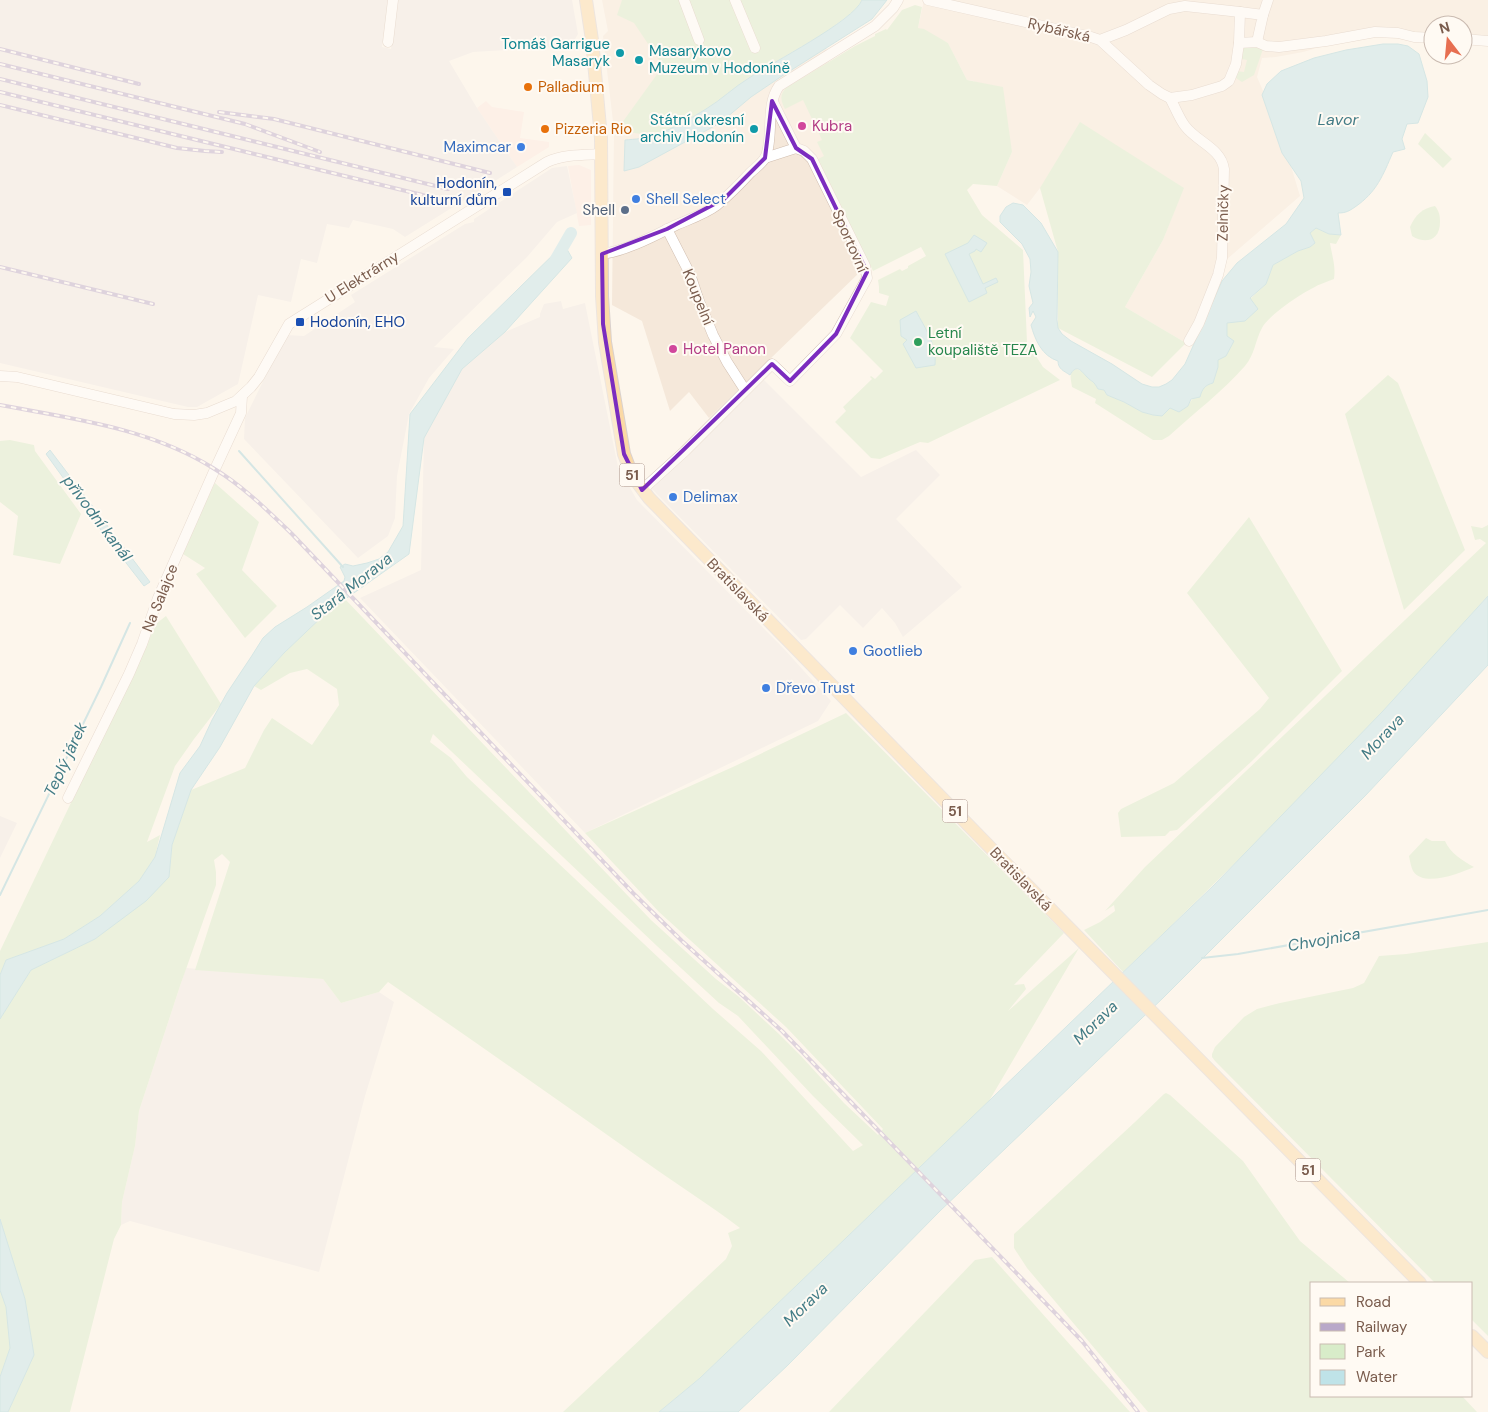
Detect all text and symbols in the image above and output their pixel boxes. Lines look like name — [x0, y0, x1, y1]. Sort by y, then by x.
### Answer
street label: Rybářská — [1026, 13, 1092, 47]
north arrow — [1423, 15, 1473, 65]
text: N — [1437, 17, 1452, 38]
place label: Tomáš Garrigue Masaryk — [501, 34, 610, 71]
place label: Masarykovo Muzeum v Hodoníně — [649, 41, 790, 78]
marker: Tomáš Garrigue Masaryk — [614, 47, 626, 59]
marker: Masarykovo Muzeum v Hodoníně — [633, 54, 645, 66]
place label: Palladium — [538, 77, 604, 97]
marker: Palladium — [522, 81, 534, 93]
water label: Lavor — [1318, 109, 1359, 130]
place label: Státní okresní archiv Hodonín — [640, 110, 745, 147]
place label: Kubra — [812, 116, 852, 136]
place label: Pizzeria Rio — [555, 119, 632, 139]
marker: Kubra — [796, 120, 808, 132]
marker: Pizzeria Rio — [539, 123, 551, 135]
marker: Státní okresní archiv Hodonín — [748, 123, 760, 135]
place label: Maximcar — [444, 137, 511, 157]
marker: Maximcar — [515, 141, 527, 153]
place label: Hodonín, kulturní dům — [410, 173, 497, 210]
street label: Zelničky — [1213, 184, 1234, 242]
marker: Hodonín, kulturní dům — [501, 186, 513, 198]
place label: Shell Select — [646, 189, 726, 209]
marker: Shell Select — [630, 193, 642, 205]
place label: Shell — [582, 200, 615, 220]
marker: Shell — [619, 204, 631, 216]
street label: Sportovní — [827, 207, 873, 276]
street label: U Elektrárny — [321, 246, 403, 308]
street label: Koupelní — [678, 266, 719, 329]
place label: Hodonín, EHO — [310, 312, 405, 332]
marker: Hodonín, EHO — [294, 316, 306, 328]
place label: Letní koupaliště TEZA — [928, 323, 1037, 360]
marker: Letní koupaliště TEZA — [912, 336, 924, 348]
place label: Hotel Panon — [683, 339, 766, 359]
marker: Hotel Panon — [667, 343, 679, 355]
road number: 51 — [620, 464, 644, 486]
water label: přívodní kanál — [58, 470, 137, 566]
place label: Delimax — [683, 487, 738, 507]
marker: Delimax — [667, 491, 679, 503]
water label: Stará Morava — [306, 548, 397, 625]
street label: Bratislavská — [703, 554, 773, 626]
street label: Na Salajce — [137, 561, 183, 635]
place label: Gootlieb — [863, 641, 923, 661]
marker: Gootlieb — [847, 645, 859, 657]
place label: Dřevo Trust — [776, 678, 855, 698]
marker: Dřevo Trust — [760, 682, 772, 694]
water label: Morava — [1356, 709, 1409, 764]
water label: Teplý járek — [39, 718, 92, 800]
road number: 51 — [942, 799, 968, 822]
street label: Bratislavská — [986, 843, 1056, 915]
water label: Chvojnica — [1286, 923, 1362, 956]
water label: Morava — [1068, 996, 1122, 1049]
road number: 51 — [1296, 1158, 1320, 1182]
water label: Morava — [778, 1278, 832, 1331]
legend — [1310, 1282, 1473, 1397]
text: Road — [1356, 1292, 1391, 1312]
text: Railway — [1356, 1317, 1408, 1337]
text: Park — [1356, 1342, 1386, 1362]
text: Water — [1356, 1367, 1398, 1387]

